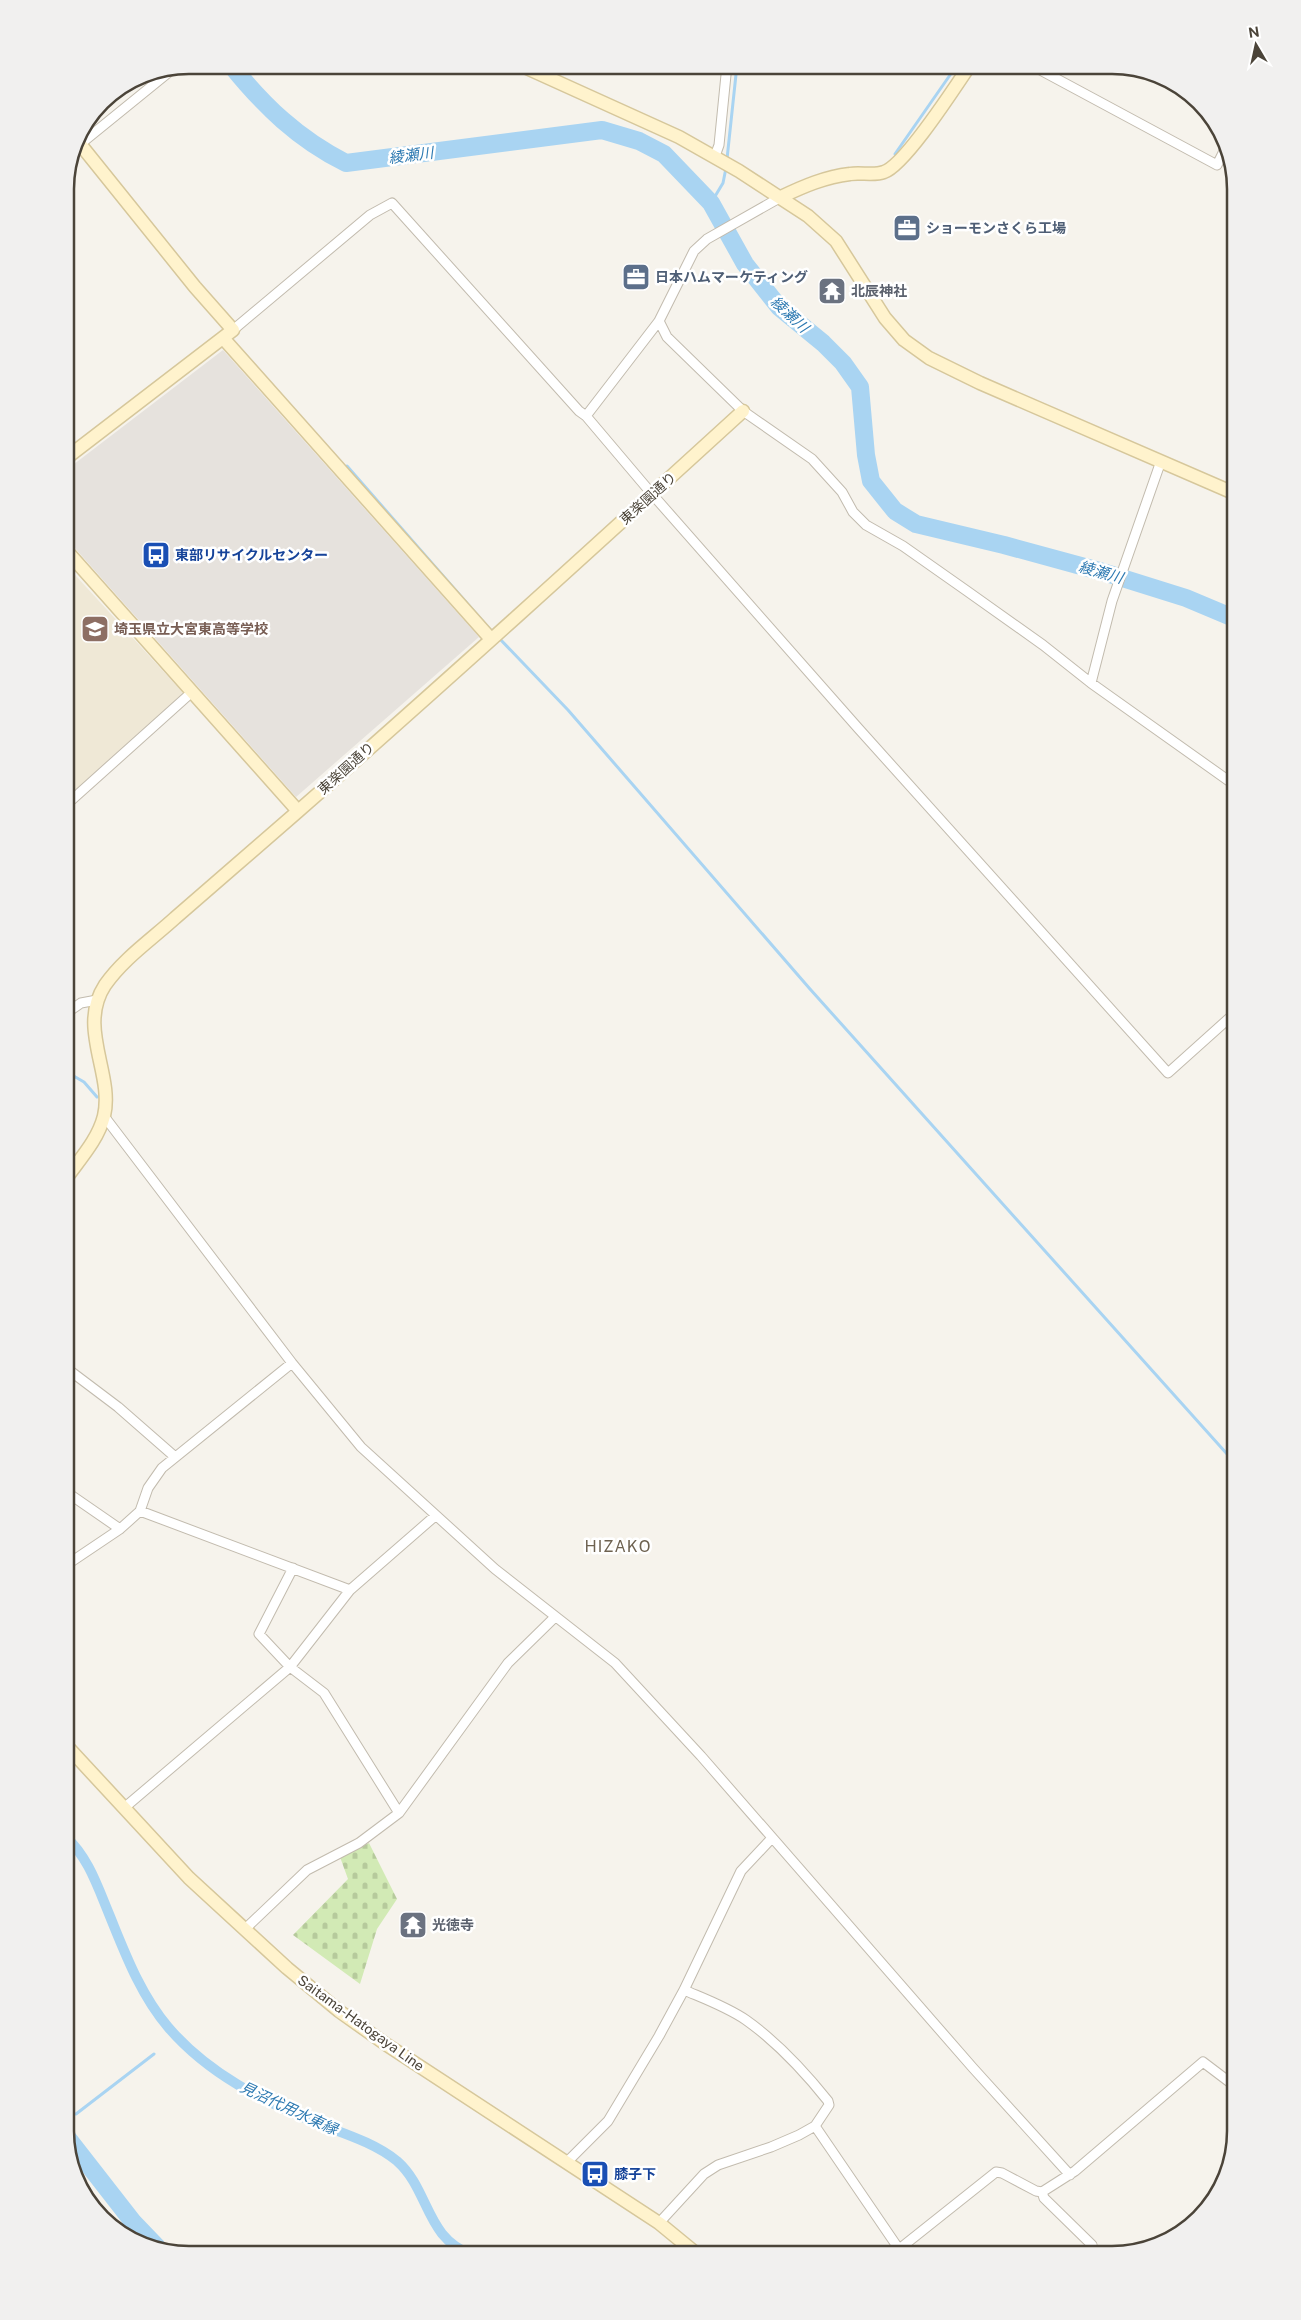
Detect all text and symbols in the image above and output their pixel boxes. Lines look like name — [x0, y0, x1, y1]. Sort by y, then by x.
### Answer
north arrow — [1231, 20, 1281, 70]
text: N — [1247, 23, 1261, 41]
water label: 綾瀬川 — [388, 144, 436, 166]
office icon: ショーモンさくら工場 — [892, 213, 922, 243]
place label: ショーモンさくら工場 — [926, 220, 1066, 236]
office icon: 日本ハムマーケティング — [621, 262, 651, 292]
place label: 日本ハムマーケティング — [655, 269, 808, 285]
temple icon: 北辰神社 — [817, 276, 847, 306]
place label: 北辰神社 — [851, 283, 907, 299]
water label: 綾瀬川 — [768, 292, 814, 337]
street label: 東楽園通り — [617, 469, 679, 527]
bus stop icon: 東部リサイクルセンター — [141, 540, 171, 570]
place label: 東部リサイクルセンター — [175, 547, 328, 563]
water label: 綾瀬川 — [1077, 558, 1127, 587]
school or university icon: 埼玉県立大宮東高等学校 — [80, 614, 110, 644]
place label: 埼玉県立大宮東高等学校 — [114, 621, 268, 637]
street label: 東楽園通り — [315, 739, 377, 797]
district label: HIZAKO — [584, 1537, 652, 1556]
temple icon: 光徳寺 — [398, 1910, 428, 1940]
place label: 光徳寺 — [432, 1917, 474, 1933]
street label: Saitama-Hatogaya Line — [295, 1972, 427, 2074]
water label: 見沼代用水東縁 — [238, 2078, 342, 2139]
bus stop icon: 膝子下 — [580, 2159, 610, 2189]
place label: 膝子下 — [614, 2166, 656, 2182]

